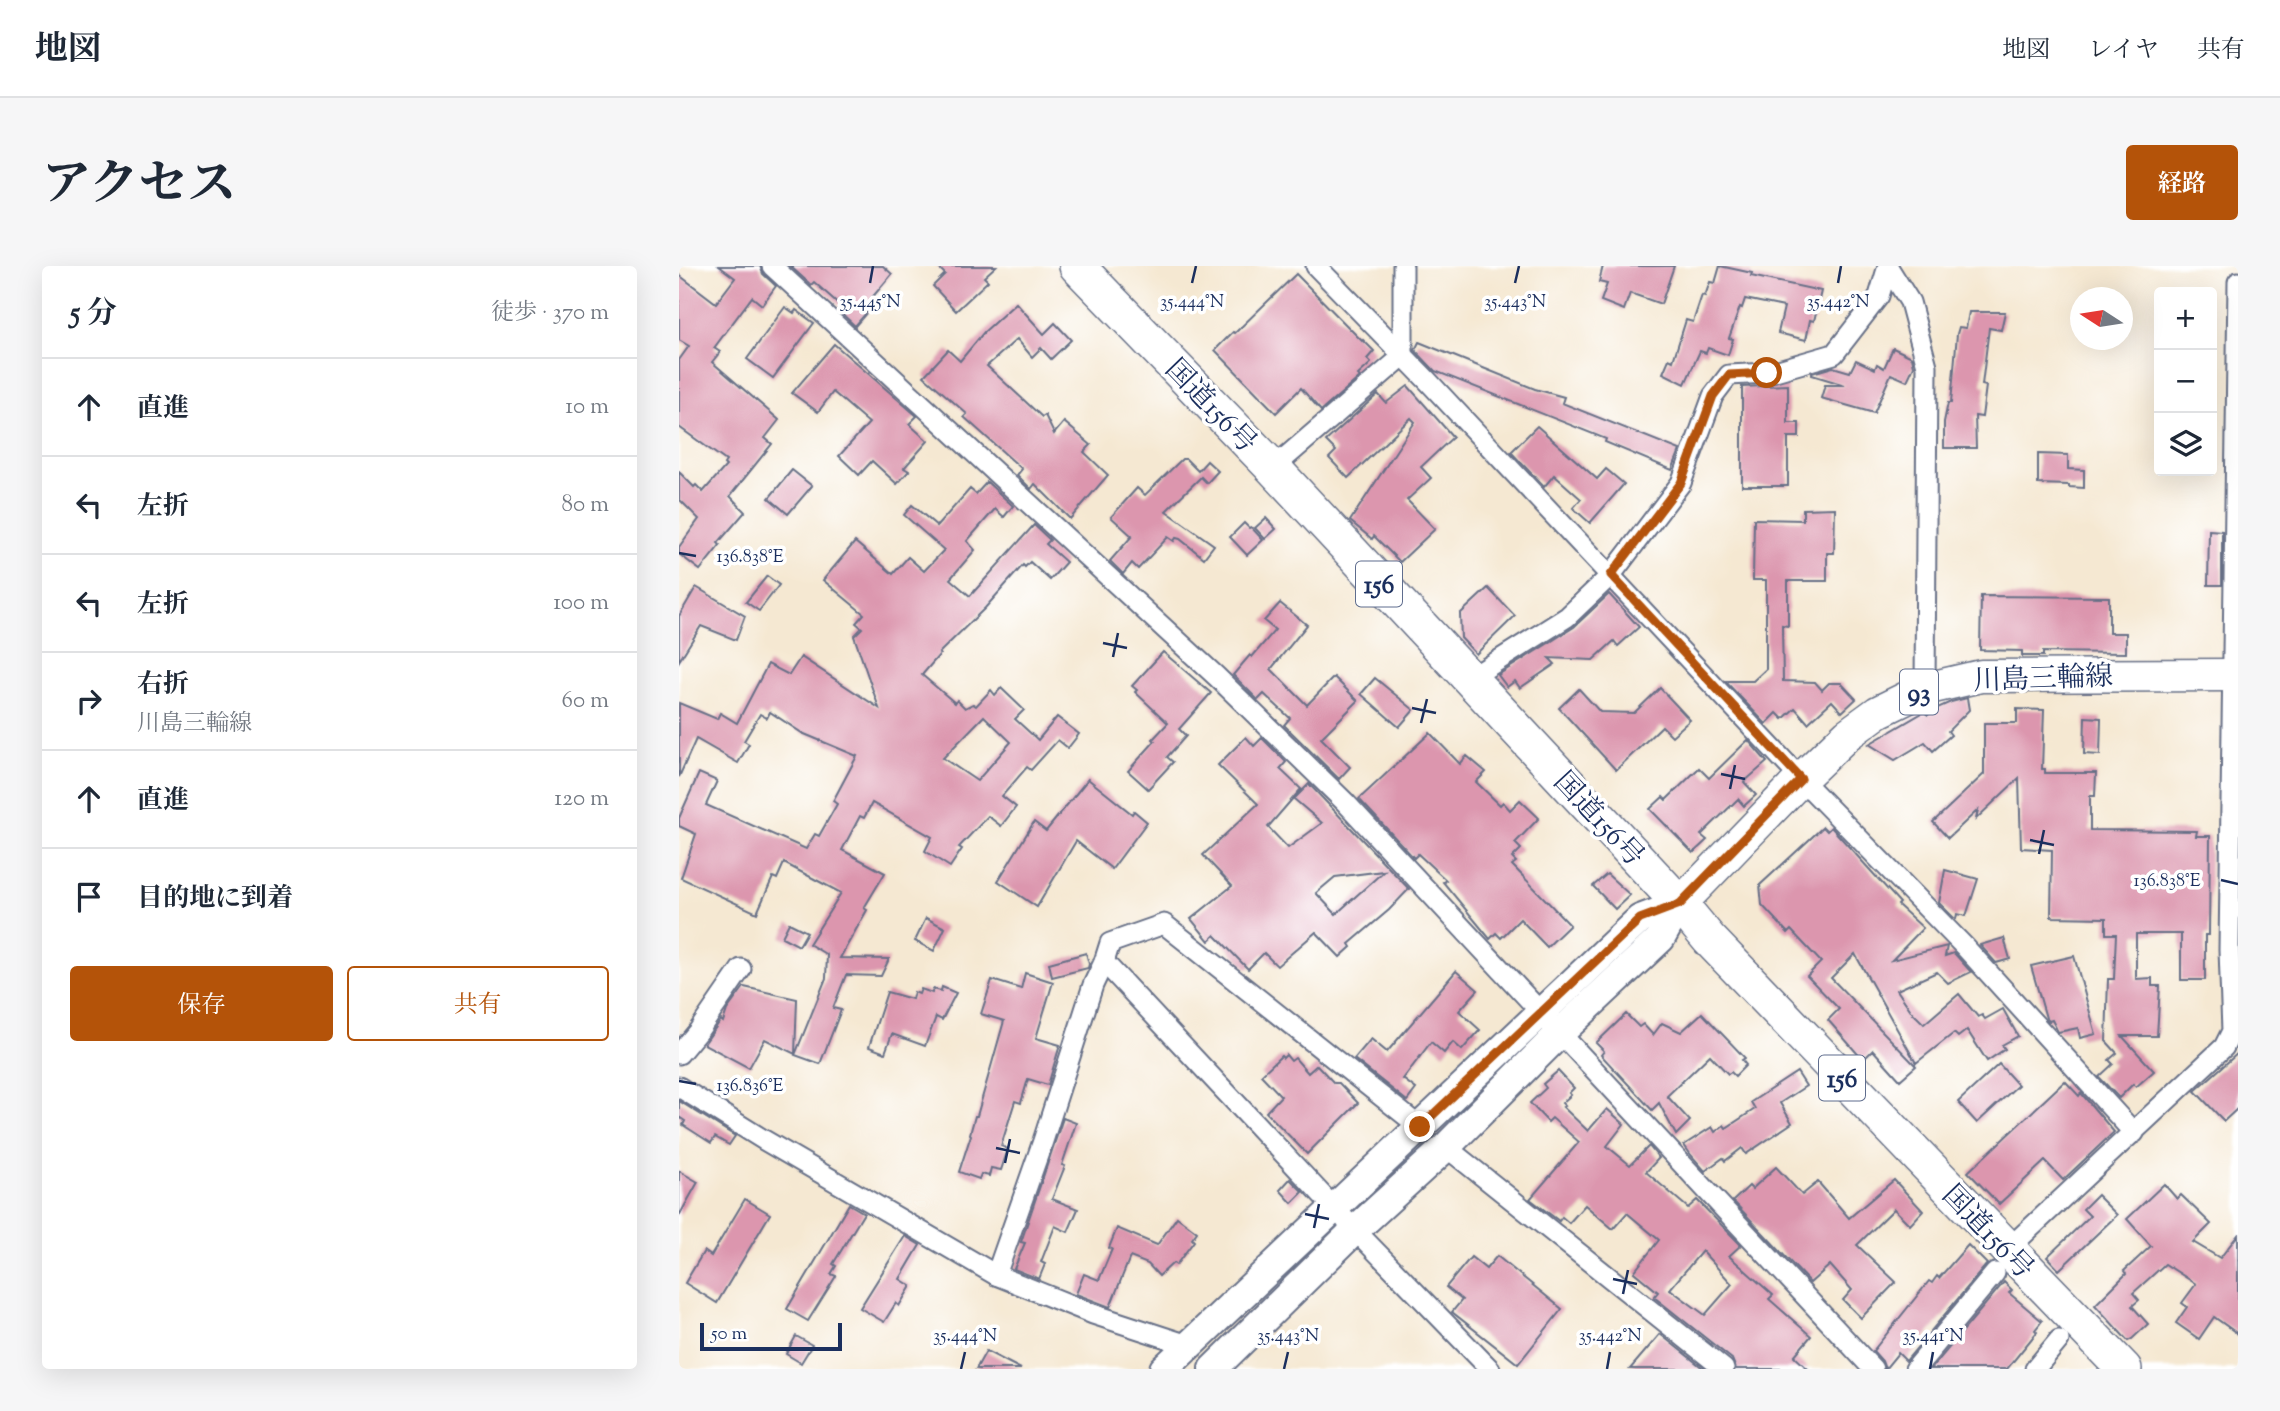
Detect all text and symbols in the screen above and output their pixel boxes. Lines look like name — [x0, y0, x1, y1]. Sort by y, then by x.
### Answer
text: 地図 — [35, 27, 101, 75]
text: 地図 — [2002, 34, 2050, 68]
text: レイヤ — [2088, 34, 2159, 68]
text: 共有 — [2197, 34, 2245, 68]
button: 経路 — [2126, 145, 2238, 220]
text: アクセス — [42, 152, 237, 222]
north arrow — [2070, 287, 2133, 350]
map controls — [2154, 287, 2217, 476]
button: + — [2154, 287, 2217, 350]
text: 35.445°N — [839, 290, 901, 316]
text: 35.444°N — [1160, 290, 1224, 316]
text: 35.443°N — [1484, 290, 1546, 316]
text: 35.442°N — [1806, 290, 1870, 316]
text: 5 分 — [70, 293, 117, 336]
text: 徒歩 · 370 m — [491, 297, 609, 330]
button: − — [2154, 350, 2217, 413]
street label: 国道156号 — [1155, 351, 1265, 463]
route start — [1751, 357, 1782, 388]
icon: ahead — [70, 388, 108, 426]
text: 直進 — [137, 391, 189, 428]
text: 10 m — [565, 391, 609, 424]
button: layers — [2154, 413, 2217, 476]
icon: left — [70, 486, 108, 524]
text: 左折 — [137, 489, 189, 526]
text: 80 m — [561, 489, 609, 522]
text: 136.838°E — [716, 545, 784, 571]
road number: 156 — [1356, 562, 1402, 606]
icon: left — [70, 584, 108, 622]
text: 左折 — [137, 587, 189, 624]
text: 100 m — [553, 587, 609, 620]
street label: 川島三輪線 — [1972, 658, 2114, 702]
text: 右折 — [137, 667, 189, 704]
road number: 93 — [1900, 670, 1938, 714]
icon: right — [70, 682, 108, 720]
text: 60 m — [561, 685, 609, 718]
text: 川島三輪線 — [137, 708, 252, 741]
street label: 国道156号 — [1543, 764, 1652, 876]
icon: ahead — [70, 780, 108, 818]
text: 直進 — [137, 783, 189, 820]
text: 120 m — [554, 783, 609, 816]
text: 136.838°E — [2133, 869, 2201, 895]
icon: arrive — [70, 878, 108, 916]
text: 目的地に到着 — [137, 881, 293, 918]
button: 保存 — [70, 966, 333, 1041]
button: 共有 — [347, 966, 609, 1041]
road number: 156 — [1819, 1056, 1865, 1100]
text: 136.836°E — [717, 1074, 784, 1100]
route end — [1404, 1111, 1435, 1142]
street label: 国道156号 — [1932, 1177, 2042, 1289]
scale bar — [700, 1320, 842, 1352]
text: 50 m — [711, 1321, 747, 1348]
text: 35.444°N — [933, 1324, 997, 1350]
text: 35.443°N — [1257, 1324, 1319, 1350]
text: 35.442°N — [1578, 1324, 1642, 1350]
text: 35.441°N — [1902, 1324, 1964, 1350]

